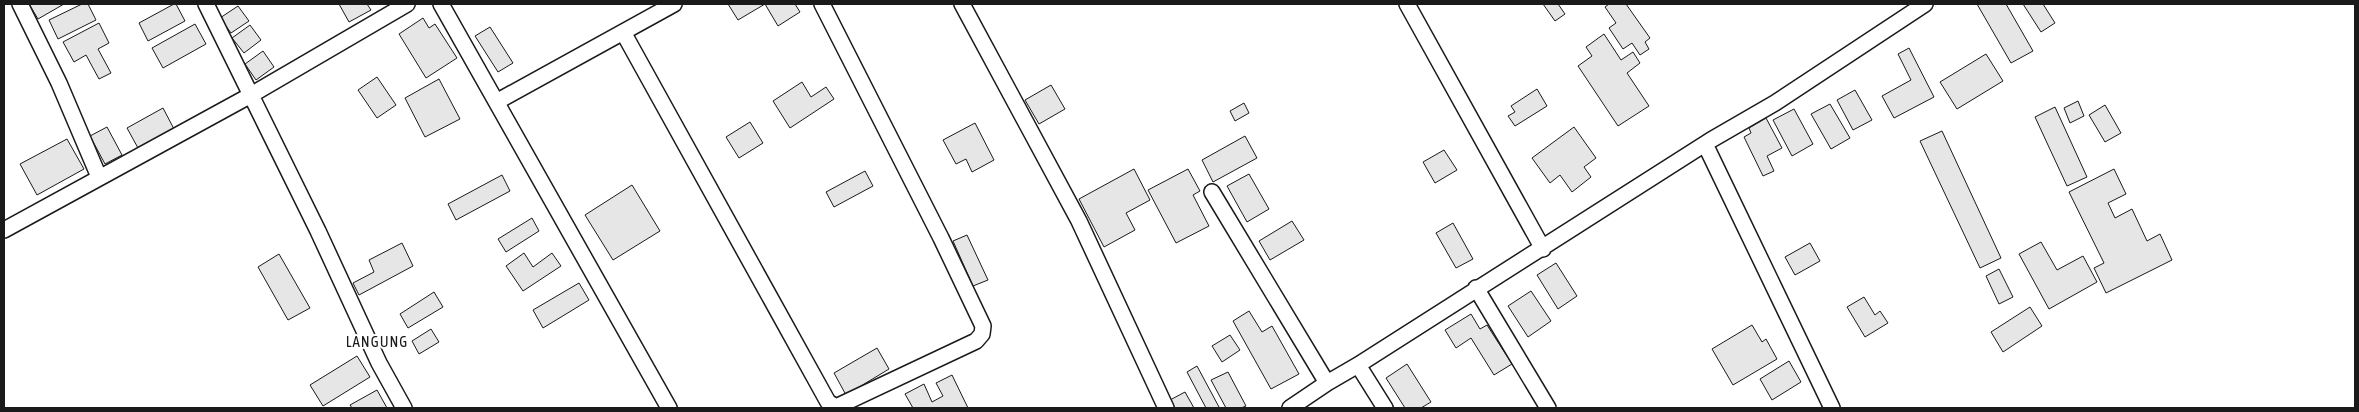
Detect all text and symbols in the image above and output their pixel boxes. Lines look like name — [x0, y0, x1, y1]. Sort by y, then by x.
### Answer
district label: LANGUNG — [346, 333, 408, 350]

